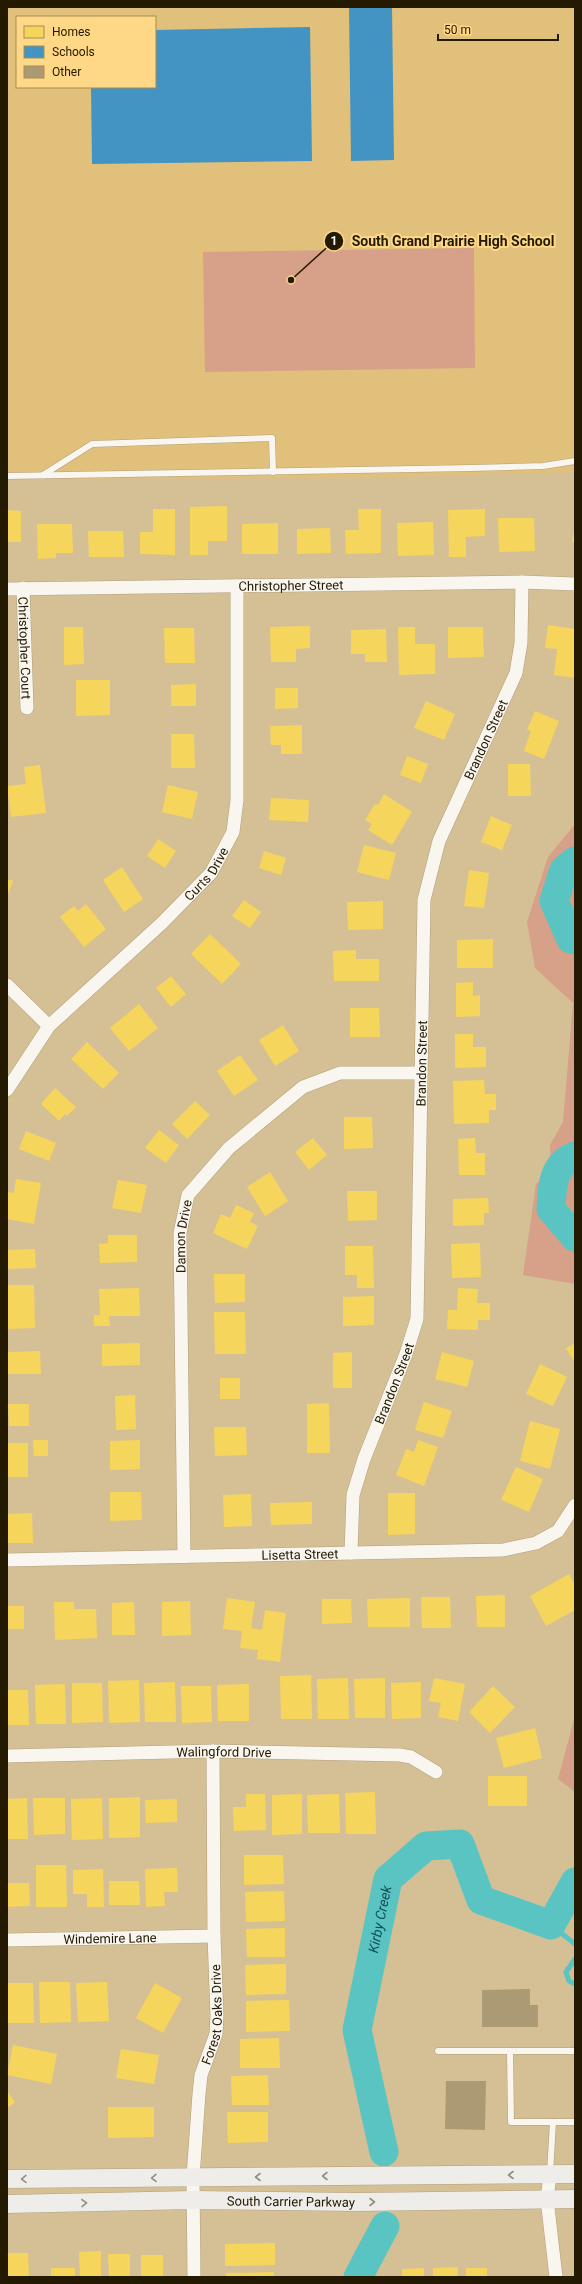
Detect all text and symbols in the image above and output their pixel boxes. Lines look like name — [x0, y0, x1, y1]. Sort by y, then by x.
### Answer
legend — [16, 16, 156, 88]
scale bar — [438, 16, 558, 42]
text: 50 m — [444, 23, 471, 37]
text: Homes — [52, 25, 90, 39]
text: Schools — [52, 45, 95, 59]
text: Other — [52, 65, 81, 79]
callout: South Grand Prairie High School — [324, 228, 563, 254]
text: South Grand Prairie High School — [352, 233, 554, 249]
text: 1 — [331, 234, 337, 248]
street label: Christopher Street — [238, 577, 344, 593]
street label: Christopher Court — [16, 596, 34, 699]
street label: Brandon Street — [461, 697, 510, 782]
street label: Curts Drive — [181, 844, 231, 904]
street label: Brandon Street — [413, 1020, 429, 1107]
street label: Damon Drive — [172, 1198, 194, 1273]
street label: Brandon Street — [371, 1341, 417, 1426]
street label: Lisetta Street — [261, 1546, 339, 1562]
street label: Walingford Drive — [176, 1743, 272, 1760]
water label: Kirby Creek — [365, 1883, 395, 1954]
street label: Windemire Lane — [63, 1930, 157, 1946]
street label: Forest Oaks Drive — [198, 1964, 225, 2066]
one-way arrow — [508, 2171, 514, 2179]
one-way arrow — [322, 2172, 328, 2180]
one-way arrow — [255, 2173, 261, 2181]
one-way arrow — [151, 2174, 157, 2182]
one-way arrow — [21, 2175, 27, 2183]
street label: South Carrier Parkway — [227, 2193, 355, 2209]
one-way arrow — [369, 2198, 375, 2206]
one-way arrow — [81, 2199, 87, 2207]

